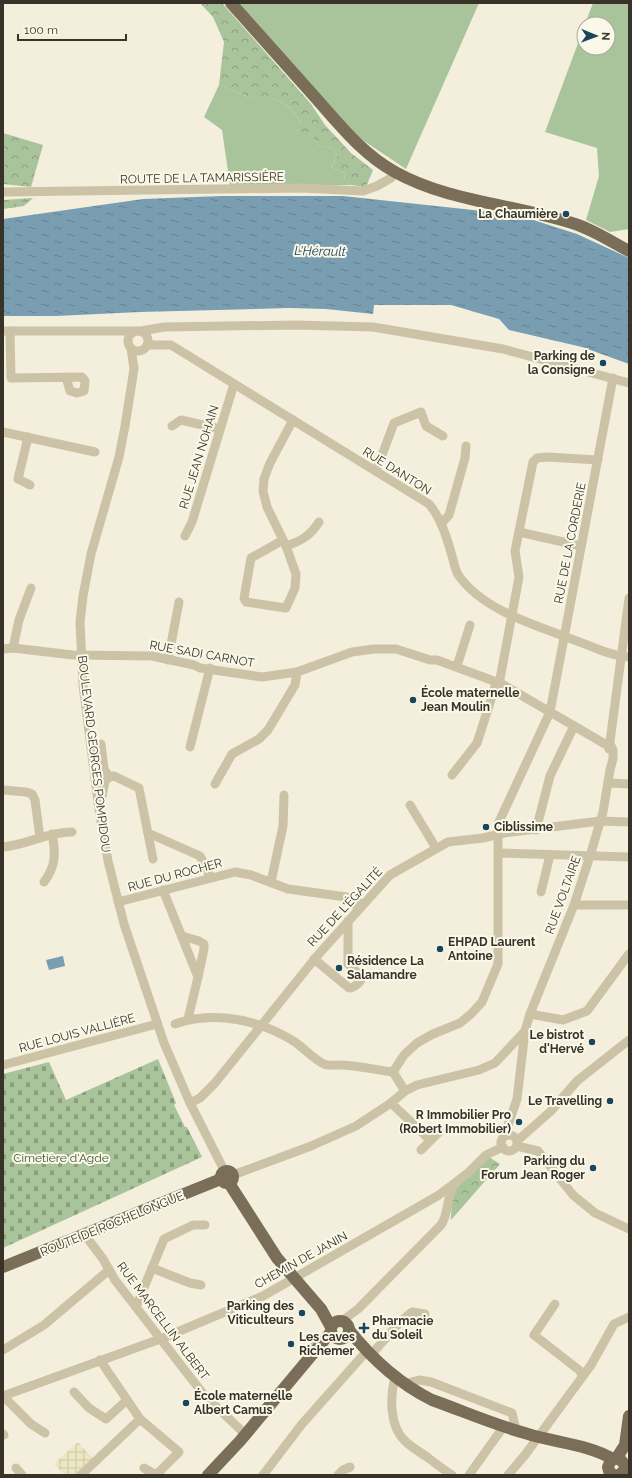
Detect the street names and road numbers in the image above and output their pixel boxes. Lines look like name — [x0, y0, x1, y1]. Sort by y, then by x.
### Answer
street label: ROUTE DE LA TAMARISSIÈRE — [120, 170, 284, 186]
street label: RUE JEAN NOHAIN — [177, 403, 221, 511]
street label: RUE DANTON — [360, 444, 434, 498]
street label: RUE DE LA CORDERIE — [551, 481, 589, 605]
street label: RUE SADI CARNOT — [148, 638, 256, 670]
street label: BOULEVARD GEORGES POMPIDOU — [75, 655, 113, 853]
street label: RUE VOLTAIRE — [542, 854, 584, 936]
street label: RUE DU ROCHER — [126, 856, 224, 894]
street label: RUE DE L'ÉGALITÉ — [305, 865, 385, 949]
street label: RUE LOUIS VALLIÈRE — [17, 1011, 137, 1055]
street label: ROUTE DE ROCHELONGUE — [38, 1189, 186, 1259]
street label: CHEMIN DE JANIN — [252, 1229, 350, 1291]
street label: RUE MARCELLIN ALBERT — [114, 1259, 212, 1383]

